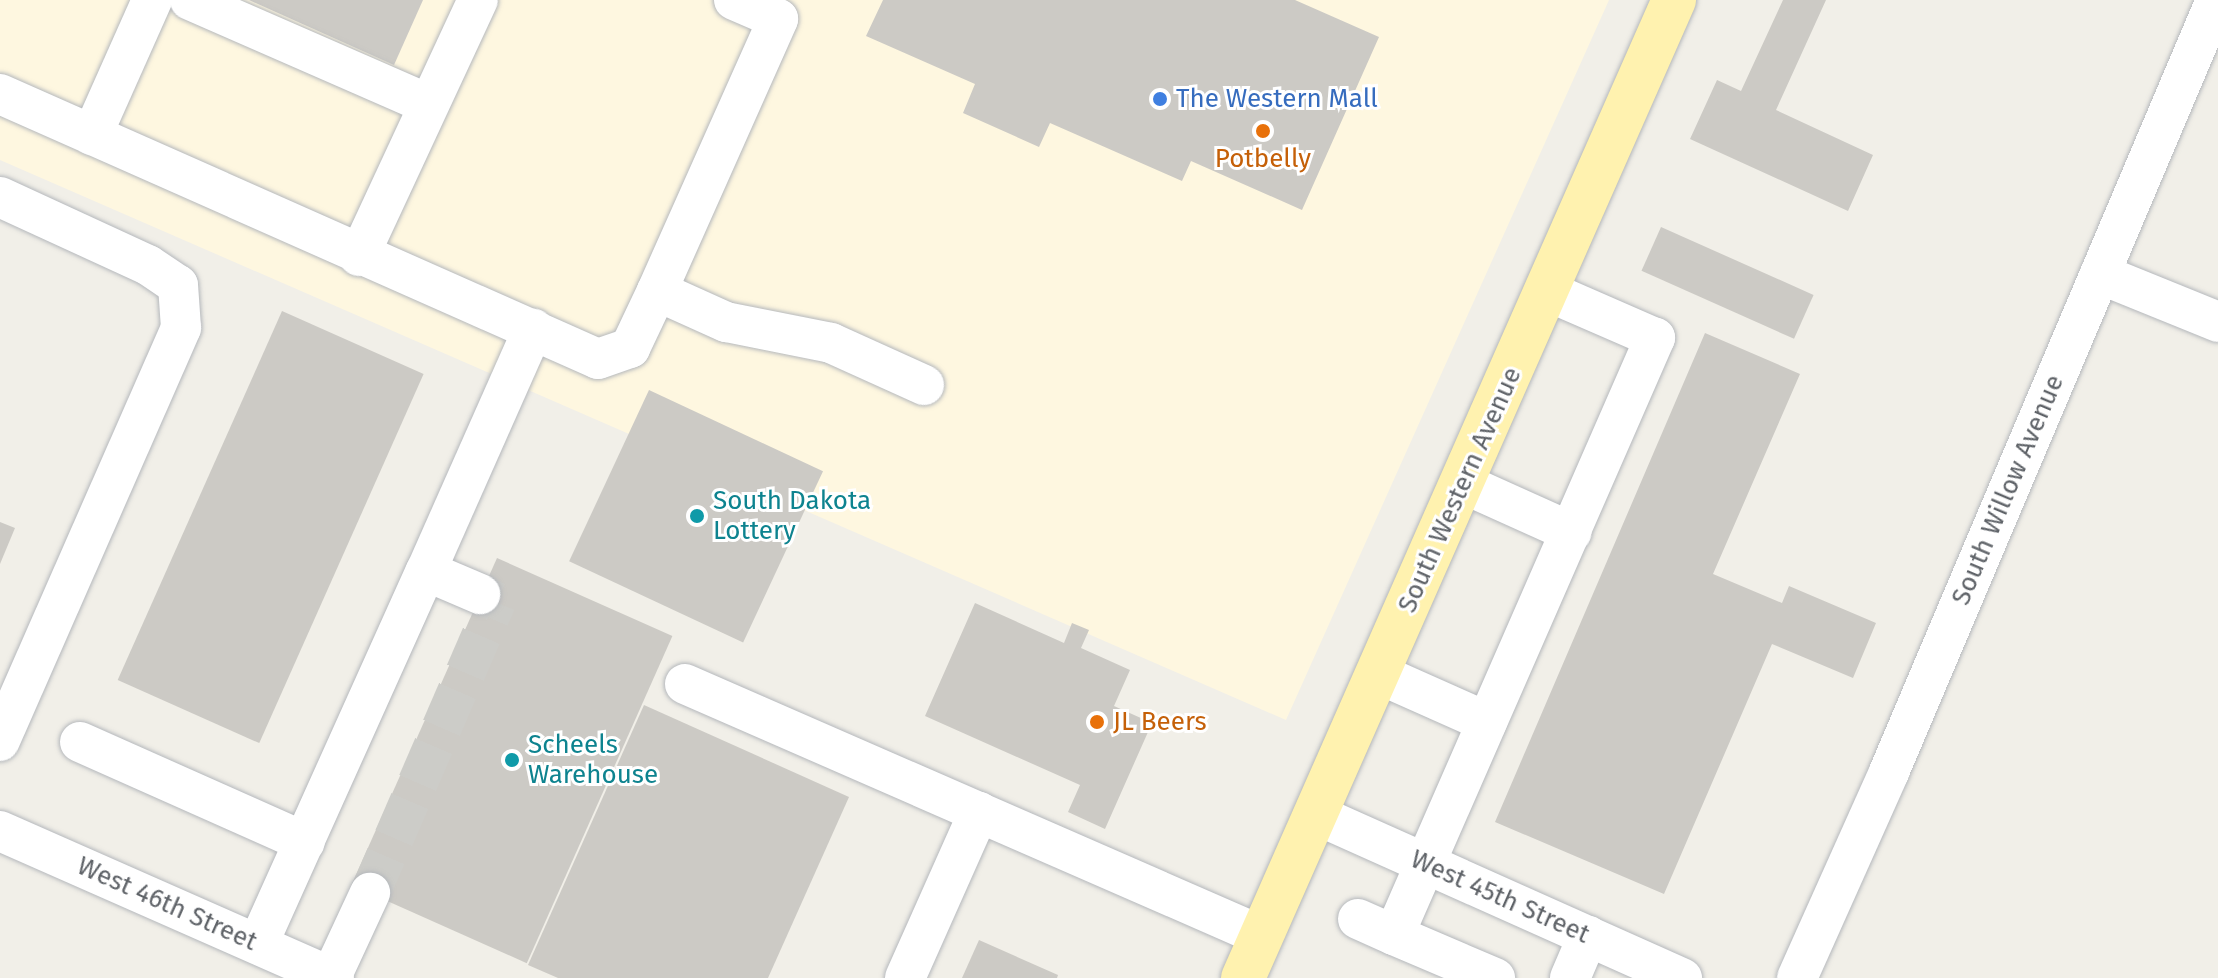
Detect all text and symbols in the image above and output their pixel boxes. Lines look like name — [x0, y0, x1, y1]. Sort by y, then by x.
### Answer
place label: The Western Mall — [1176, 83, 1378, 115]
marker: The Western Mall — [1151, 90, 1169, 108]
marker: Potbelly — [1254, 122, 1272, 140]
place label: Potbelly — [1215, 143, 1311, 175]
street label: South Western Avenue — [1392, 363, 1528, 617]
street label: South Willow Avenue — [1945, 370, 2071, 610]
place label: South Dakota Lottery — [713, 485, 871, 546]
marker: South Dakota Lottery — [688, 507, 706, 525]
place label: JL Beers — [1113, 706, 1207, 738]
marker: JL Beers — [1088, 713, 1106, 731]
place label: Scheels Warehouse — [528, 729, 658, 790]
marker: Scheels Warehouse — [503, 751, 521, 769]
street label: West 45th Street — [1406, 844, 1594, 950]
street label: West 46th Street — [72, 850, 262, 958]

